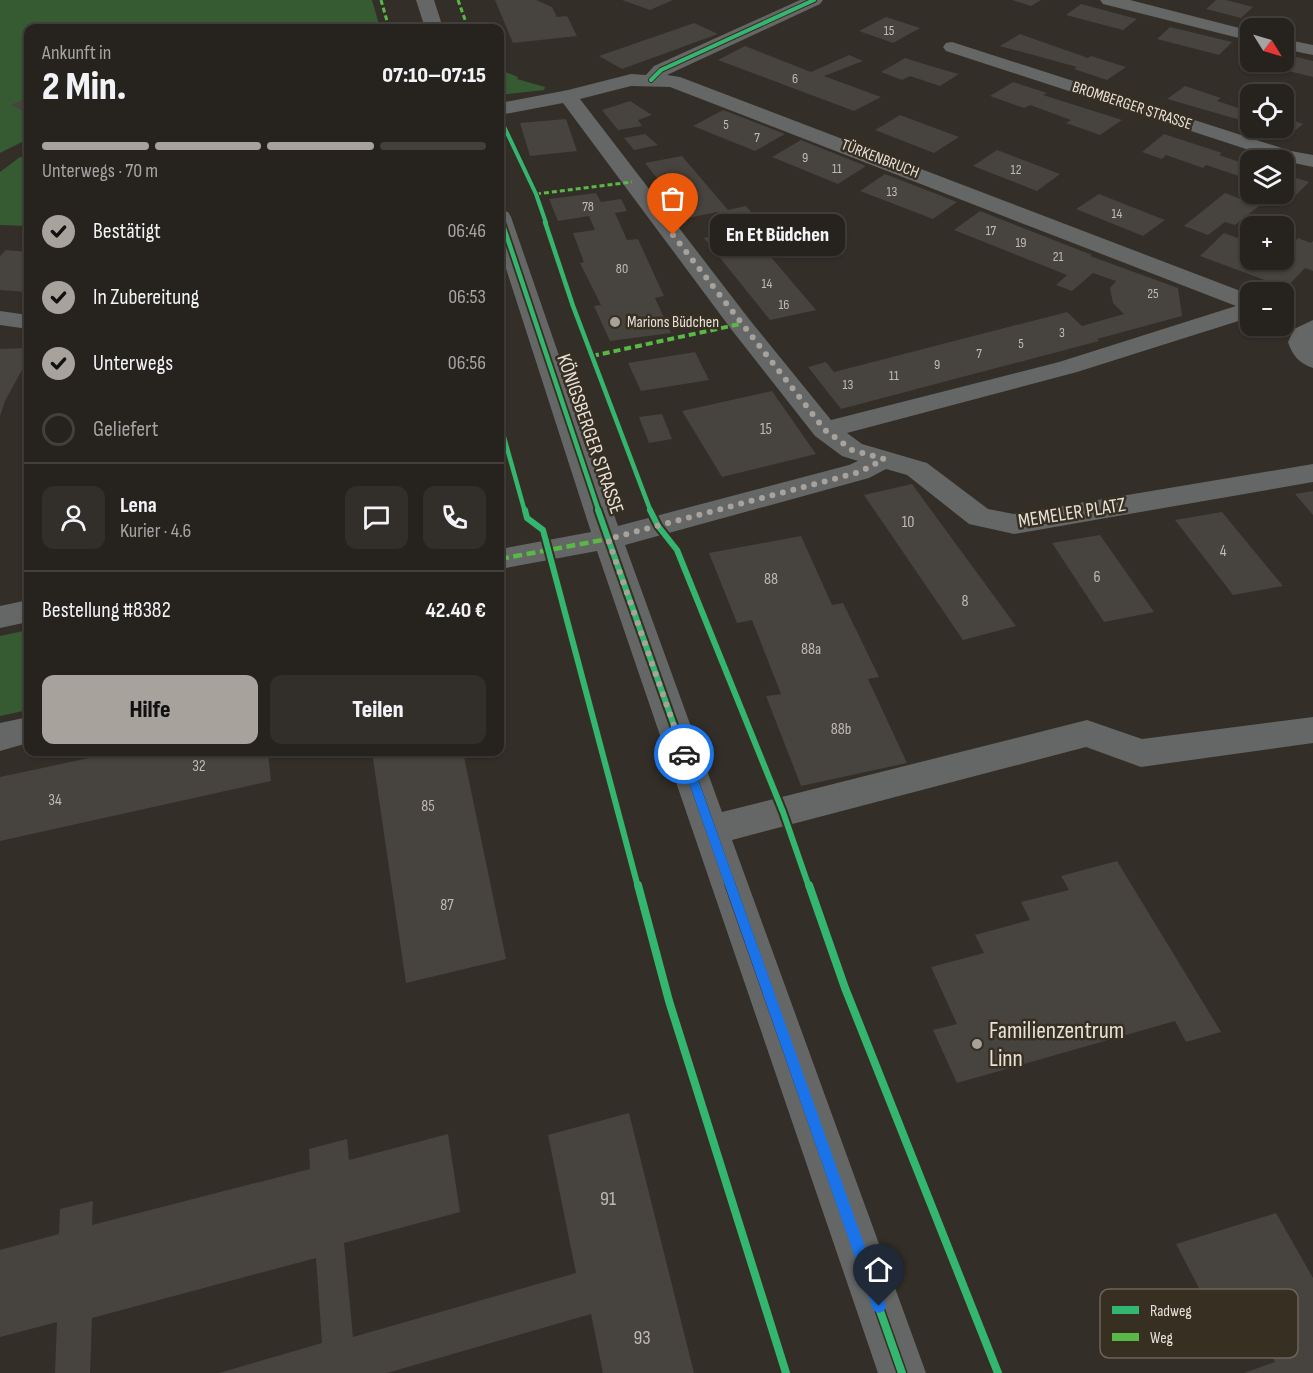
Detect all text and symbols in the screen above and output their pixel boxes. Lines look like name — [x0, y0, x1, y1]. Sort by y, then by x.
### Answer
north arrow — [1240, 18, 1294, 72]
map controls — [1240, 18, 1294, 336]
house number: 15 — [884, 22, 895, 39]
text: Ankunft in — [42, 41, 111, 65]
text: 07:10–07:15 — [382, 62, 486, 89]
text: 2 Min. — [42, 64, 126, 111]
house number: 6 — [792, 70, 798, 87]
street label: BROMBERGER STRASSE — [1070, 78, 1194, 134]
button: locate — [1240, 84, 1294, 138]
house number: 5 — [723, 116, 729, 133]
house number: 7 — [754, 129, 760, 146]
street label: TÜRKENBRUCH — [838, 135, 922, 183]
house number: 9 — [802, 149, 808, 166]
button: layers — [1240, 150, 1294, 204]
text: Unterwegs · 70 m — [42, 159, 158, 183]
house number: 11 — [832, 160, 842, 177]
house number: 12 — [1011, 161, 1022, 178]
pin — [647, 173, 698, 235]
icon: bag — [656, 182, 689, 215]
house number: 13 — [887, 183, 898, 200]
house number: 78 — [582, 198, 594, 215]
house number: 14 — [1112, 205, 1123, 222]
callout: En Et Büdchen — [709, 214, 844, 256]
icon: check — [42, 215, 75, 248]
button: + — [1240, 216, 1294, 270]
text: Bestätigt — [93, 218, 161, 245]
text: 06:46 — [447, 219, 486, 243]
house number: 17 — [986, 222, 997, 239]
text: En Et Büdchen — [726, 223, 829, 247]
house number: 19 — [1015, 234, 1027, 251]
house number: 21 — [1053, 248, 1063, 265]
house number: 80 — [616, 260, 628, 277]
house number: 14 — [762, 275, 773, 292]
icon: check — [42, 281, 75, 314]
button: − — [1240, 282, 1294, 336]
text: In Zubereitung — [93, 284, 199, 311]
text: 06:53 — [448, 285, 486, 309]
house number: 25 — [1147, 285, 1159, 302]
house number: 16 — [778, 296, 790, 313]
place label: Marions Büdchen — [627, 313, 719, 332]
marker: Marions Büdchen — [608, 315, 622, 329]
house number: 3 — [1059, 324, 1065, 341]
house number: 5 — [1018, 335, 1024, 352]
house number: 7 — [976, 345, 982, 362]
icon: check — [42, 347, 75, 380]
text: Unterwegs — [93, 350, 173, 377]
text: 06:56 — [448, 351, 486, 375]
street label: KÖNIGSBERGER STRASSE — [551, 351, 629, 517]
house number: 9 — [934, 356, 940, 373]
house number: 11 — [889, 367, 899, 384]
house number: 13 — [843, 376, 854, 393]
text: Geliefert — [93, 416, 158, 443]
house number: 15 — [760, 420, 772, 439]
button: person — [42, 486, 105, 549]
button: chat — [345, 486, 408, 549]
button: phone — [423, 486, 486, 549]
text: Lena — [120, 492, 157, 519]
street label: MEMELER PLATZ — [1017, 493, 1127, 533]
house number: 10 — [902, 513, 914, 532]
text: Kurier · 4.6 — [120, 519, 191, 543]
house number: 4 — [1220, 542, 1227, 561]
house number: 6 — [1093, 568, 1101, 587]
house number: 88 — [764, 570, 778, 589]
house number: 8 — [961, 592, 969, 611]
text: Bestellung #8382 — [42, 597, 171, 624]
text: 42.40 € — [426, 597, 486, 624]
house number: 88a — [801, 640, 821, 659]
button: Hilfe — [42, 675, 258, 744]
button: Teilen — [270, 675, 486, 744]
house number: 88b — [831, 720, 851, 739]
courier — [654, 724, 714, 784]
icon: car — [668, 738, 701, 771]
house number: 32 — [192, 757, 206, 776]
house number: 34 — [48, 791, 62, 810]
house number: 85 — [421, 797, 435, 816]
house number: 87 — [440, 896, 454, 915]
place label: Familienzentrum Linn — [989, 1016, 1124, 1073]
marker: Familienzentrum Linn — [970, 1037, 984, 1051]
house number: 91 — [600, 1187, 616, 1211]
pin — [853, 1244, 904, 1306]
icon: home — [862, 1253, 895, 1286]
legend — [1100, 1289, 1298, 1358]
text: Radweg — [1150, 1302, 1192, 1321]
house number: 93 — [633, 1326, 651, 1350]
text: Weg — [1150, 1329, 1173, 1348]

